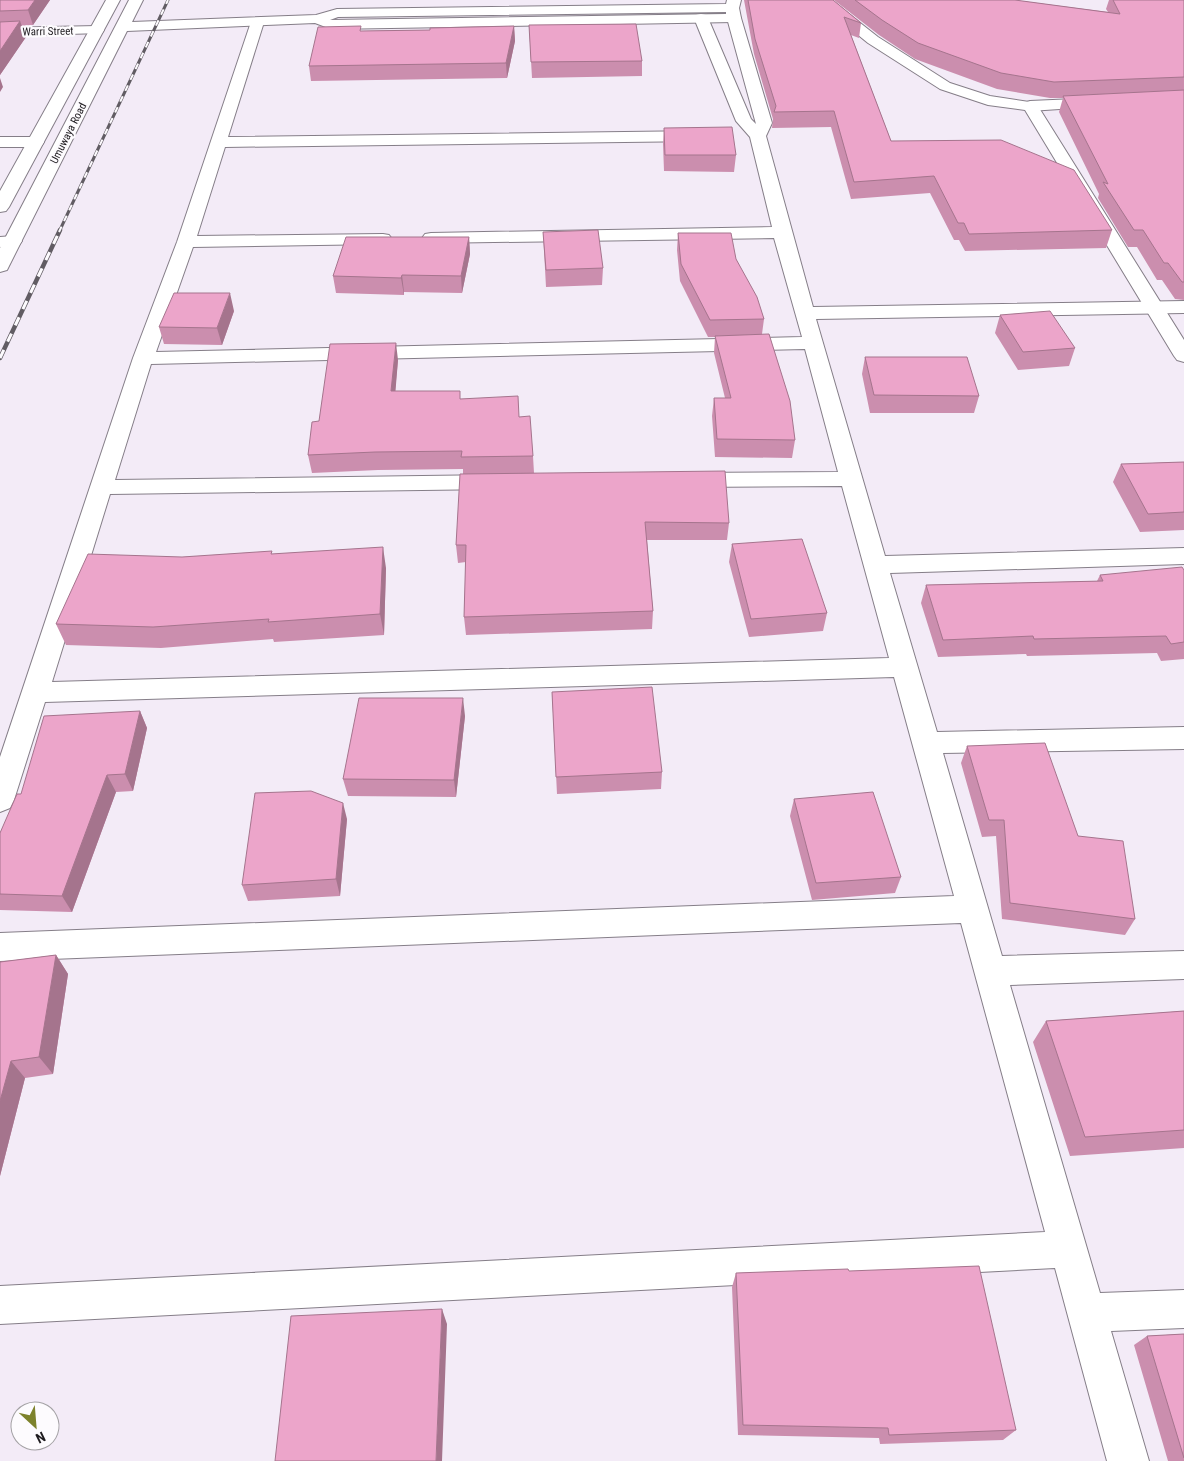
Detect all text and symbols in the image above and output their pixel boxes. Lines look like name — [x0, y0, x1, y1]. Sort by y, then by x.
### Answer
street label: Warri Street — [22, 25, 74, 38]
street label: Umuwaya Road — [48, 101, 89, 166]
north arrow — [10, 1401, 60, 1451]
text: N — [33, 1429, 48, 1447]

